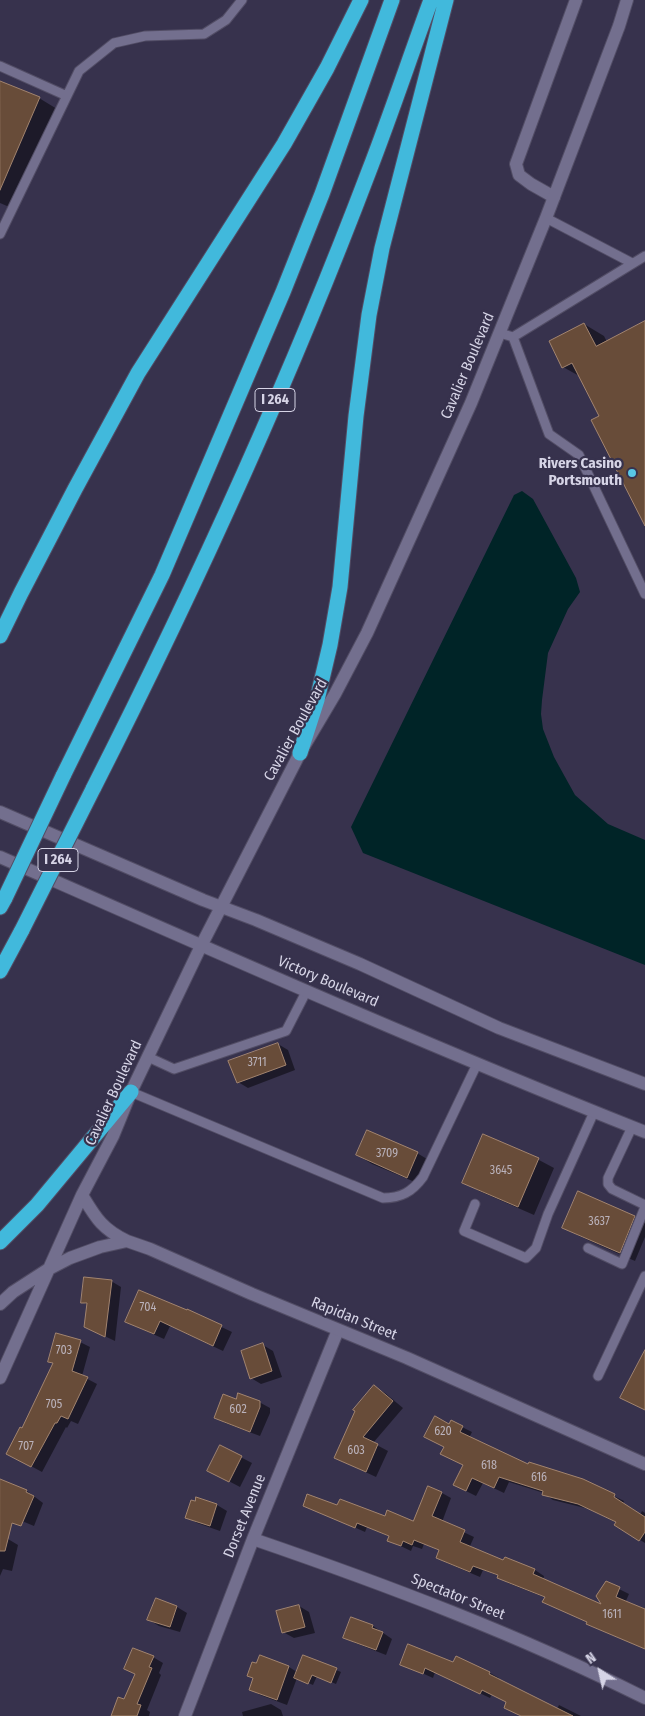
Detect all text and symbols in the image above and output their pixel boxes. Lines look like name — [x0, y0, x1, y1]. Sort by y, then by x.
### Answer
street label: Cavalier Boulevard — [437, 310, 499, 422]
road number: I 264 — [255, 388, 295, 412]
place label: Rivers Casino Portsmouth — [539, 455, 622, 490]
marker: Rivers Casino Portsmouth — [626, 467, 638, 479]
street label: Cavalier Boulevard — [260, 676, 332, 784]
road number: I 264 — [38, 848, 78, 872]
street label: Victory Boulevard — [275, 953, 381, 1011]
street label: Cavalier Boulevard — [82, 1038, 146, 1148]
house number: 3711 — [247, 1056, 267, 1070]
house number: 3709 — [376, 1147, 398, 1161]
house number: 3645 — [490, 1164, 512, 1178]
house number: 3637 — [588, 1215, 610, 1229]
street label: Rapidan Street — [309, 1294, 399, 1344]
house number: 704 — [140, 1301, 156, 1315]
house number: 703 — [56, 1344, 72, 1358]
house number: 705 — [46, 1398, 62, 1412]
house number: 602 — [229, 1403, 247, 1417]
house number: 620 — [434, 1425, 452, 1439]
house number: 707 — [18, 1440, 34, 1454]
house number: 603 — [347, 1444, 365, 1458]
house number: 618 — [481, 1459, 497, 1473]
street label: Dorset Avenue — [220, 1471, 270, 1561]
house number: 616 — [531, 1471, 547, 1485]
street label: Spectator Street — [408, 1570, 508, 1624]
house number: 1611 — [602, 1608, 622, 1622]
north arrow — [575, 1646, 625, 1696]
text: N — [583, 1649, 599, 1668]

